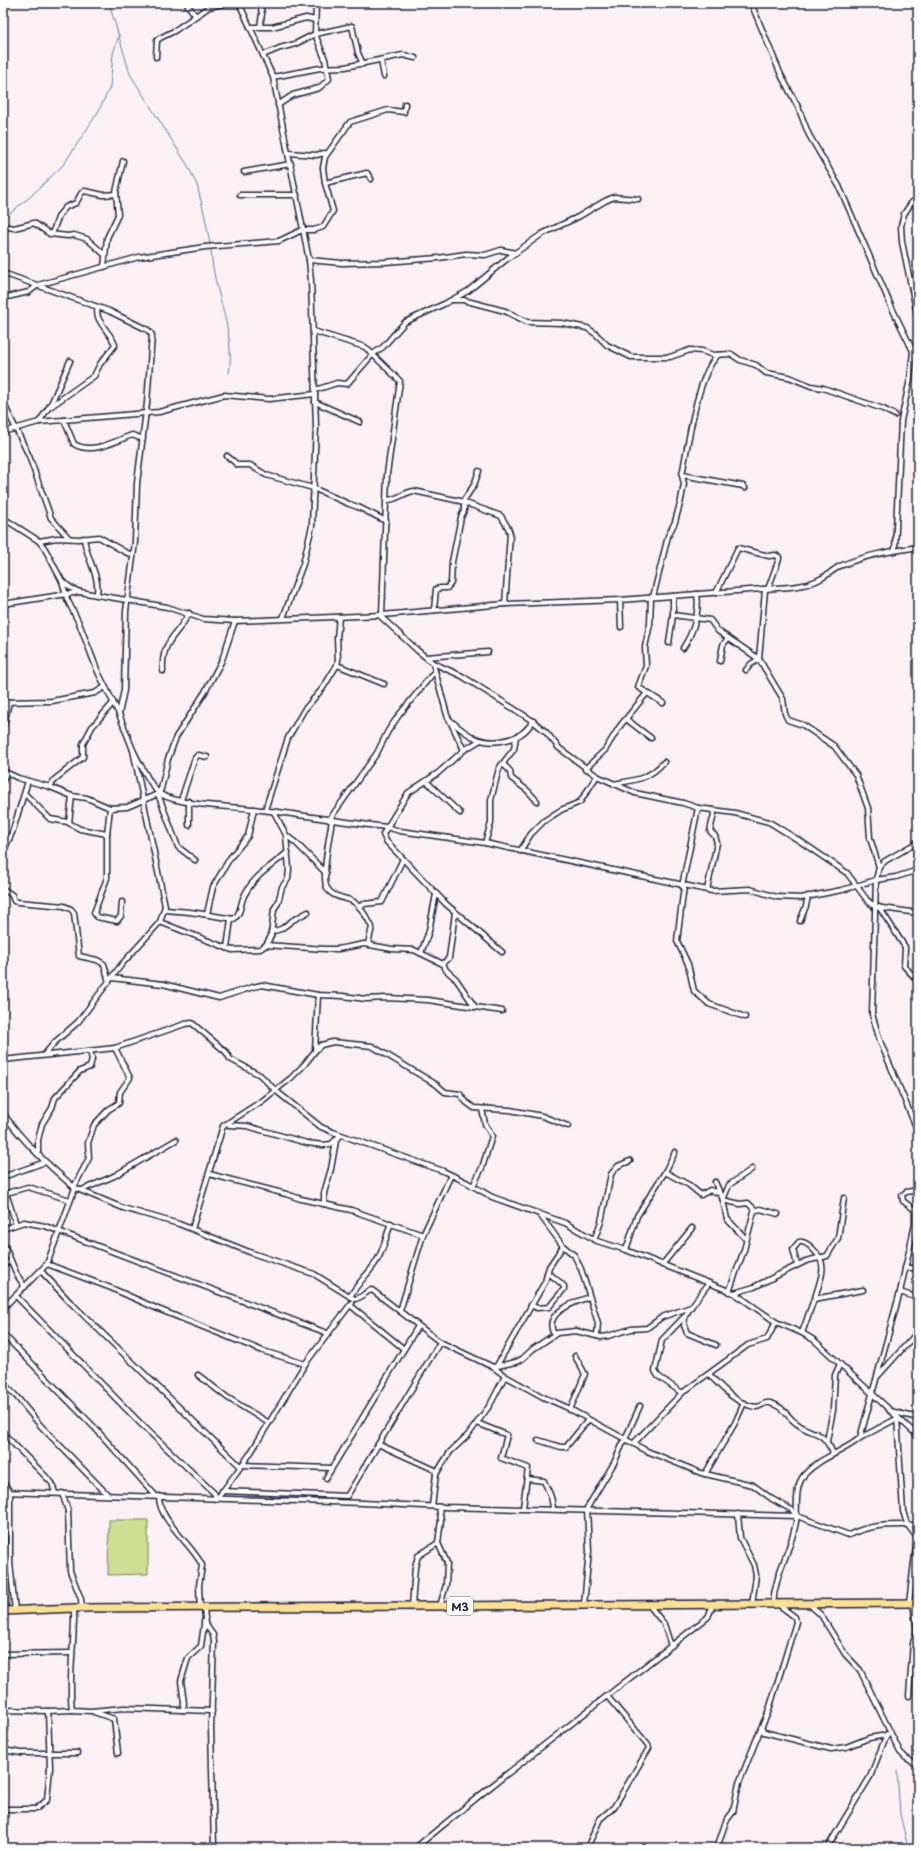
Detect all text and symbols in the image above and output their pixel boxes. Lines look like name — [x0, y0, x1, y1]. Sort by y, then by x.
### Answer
road number: M3 — [447, 1597, 473, 1615]

